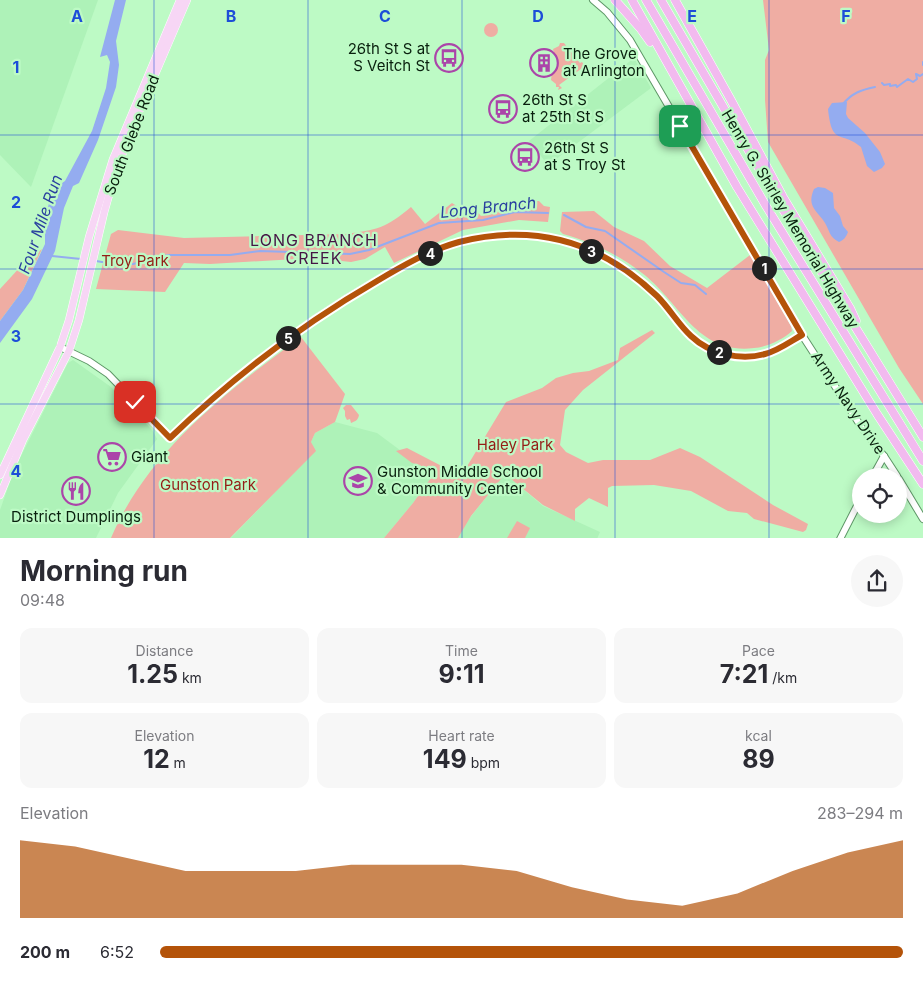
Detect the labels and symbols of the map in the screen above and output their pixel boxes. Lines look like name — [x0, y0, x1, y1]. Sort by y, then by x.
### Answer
text: A — [71, 6, 83, 26]
text: B — [226, 6, 236, 26]
text: C — [379, 6, 391, 26]
text: D — [532, 6, 544, 26]
text: E — [687, 6, 697, 26]
text: F — [841, 6, 851, 26]
place label: 26th St S at S Veitch St — [348, 39, 430, 75]
bus stop icon: 26th St S at S Veitch St — [434, 43, 464, 73]
place label: The Grove at Arlington — [563, 44, 645, 80]
building icon: The Grove at Arlington — [529, 48, 559, 78]
text: 1 — [13, 57, 19, 77]
street label: South Glebe Road — [100, 72, 163, 198]
place label: 26th St S at 25th St S — [522, 90, 604, 126]
bus stop icon: 26th St S at 25th St S — [488, 94, 518, 124]
pin — [659, 105, 701, 147]
street label: Henry G. Shirley Memorial Highway — [717, 106, 864, 332]
place label: 26th St S at S Troy St — [544, 138, 626, 174]
bus stop icon: 26th St S at S Troy St — [510, 142, 540, 172]
water label: Four Mile Run — [14, 172, 66, 276]
text: 2 — [11, 192, 21, 212]
water label: Long Branch — [439, 192, 537, 222]
district label: LONG BRANCH CREEK — [250, 230, 378, 268]
pin: 3 — [578, 238, 604, 264]
pin: 4 — [418, 240, 442, 266]
park label: Troy Park — [101, 251, 170, 270]
pin: 1 — [752, 256, 776, 280]
text: 3 — [11, 326, 21, 346]
pin: 5 — [276, 326, 300, 350]
pin: 2 — [706, 340, 732, 364]
street label: Army Navy Drive — [807, 348, 890, 458]
pin — [114, 381, 156, 423]
park label: Haley Park — [477, 435, 554, 454]
supermarket icon: Giant — [97, 442, 127, 472]
place label: Giant — [131, 447, 168, 466]
text: 4 — [11, 461, 22, 481]
place label: Gunston Middle School & Community Center — [377, 462, 542, 498]
school or university icon: Gunston Middle School & Community Center — [343, 466, 373, 496]
park label: Gunston Park — [160, 475, 257, 494]
restaurant icon: District Dumplings — [61, 476, 91, 506]
place label: District Dumplings — [11, 507, 141, 526]

